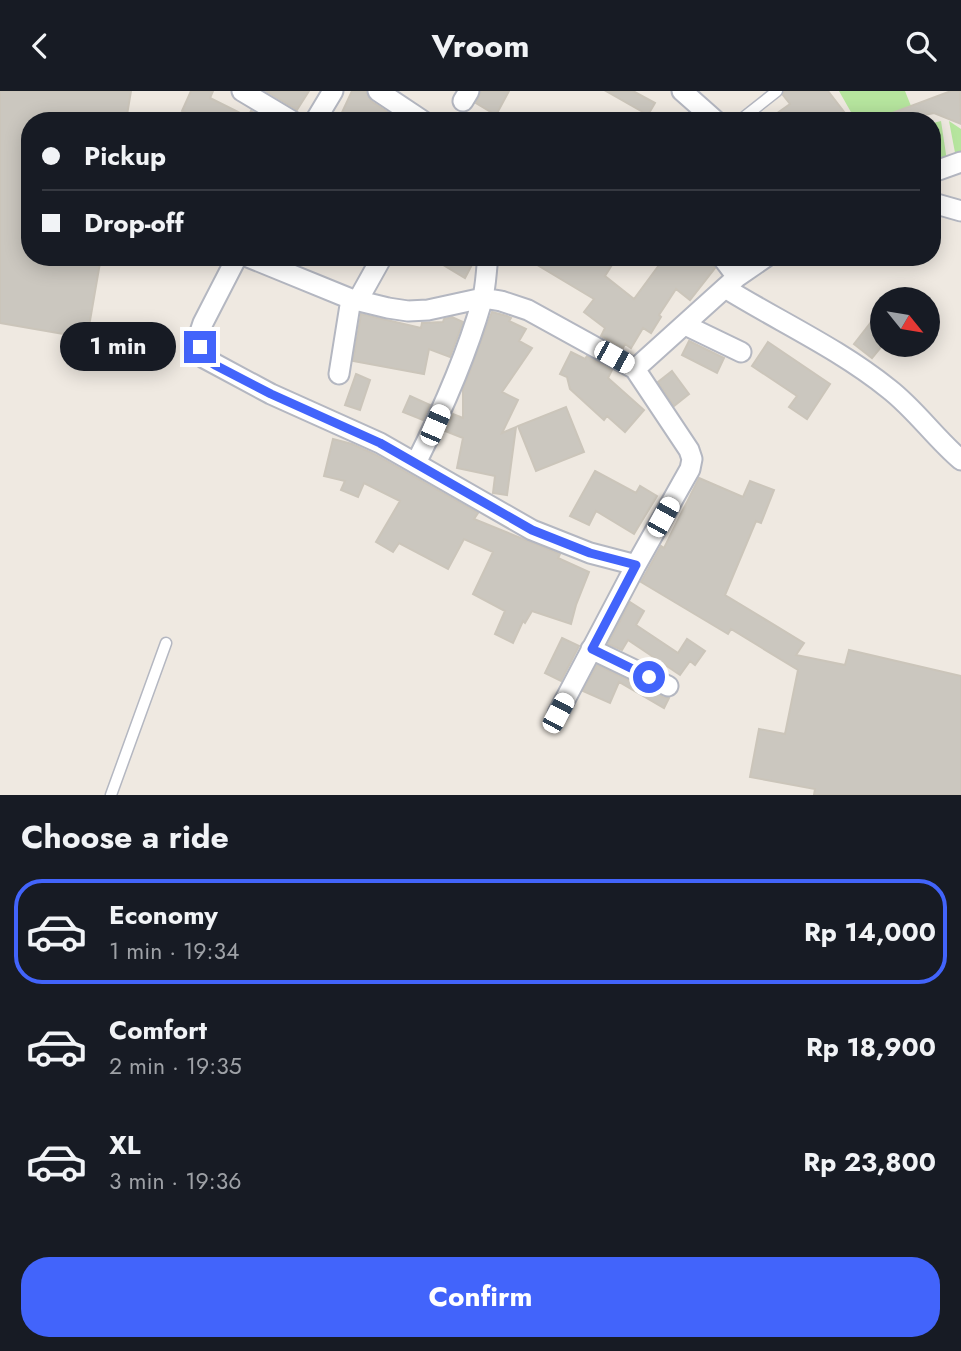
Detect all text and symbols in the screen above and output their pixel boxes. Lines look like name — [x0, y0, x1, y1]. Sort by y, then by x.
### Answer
text: Vroom — [432, 23, 529, 69]
icon: back — [21, 27, 59, 65]
icon: search — [902, 27, 940, 65]
text: Pickup — [84, 137, 166, 175]
text: Drop-off — [84, 204, 184, 242]
north arrow — [870, 287, 940, 357]
map controls — [870, 287, 940, 357]
callout: 1 min — [60, 323, 176, 371]
text: 1 min — [89, 329, 147, 363]
route end — [184, 331, 216, 363]
car — [591, 338, 638, 376]
car — [418, 402, 453, 448]
car — [644, 494, 683, 540]
route start — [633, 661, 665, 693]
car — [539, 690, 578, 736]
text: Choose a ride — [21, 814, 229, 860]
text: Economy — [109, 896, 218, 934]
icon: car — [25, 900, 88, 963]
text: Rp 14,000 — [804, 913, 936, 951]
text: 1 min · 19:34 — [109, 934, 239, 968]
text: Comfort — [109, 1011, 207, 1049]
icon: car — [25, 1015, 88, 1078]
text: Rp 18,900 — [806, 1028, 936, 1066]
text: 2 min · 19:35 — [109, 1049, 242, 1083]
text: XL — [109, 1126, 141, 1164]
icon: car — [25, 1130, 88, 1193]
text: Rp 23,800 — [803, 1143, 936, 1181]
text: 3 min · 19:36 — [109, 1164, 241, 1198]
button: Confirm — [21, 1257, 940, 1337]

